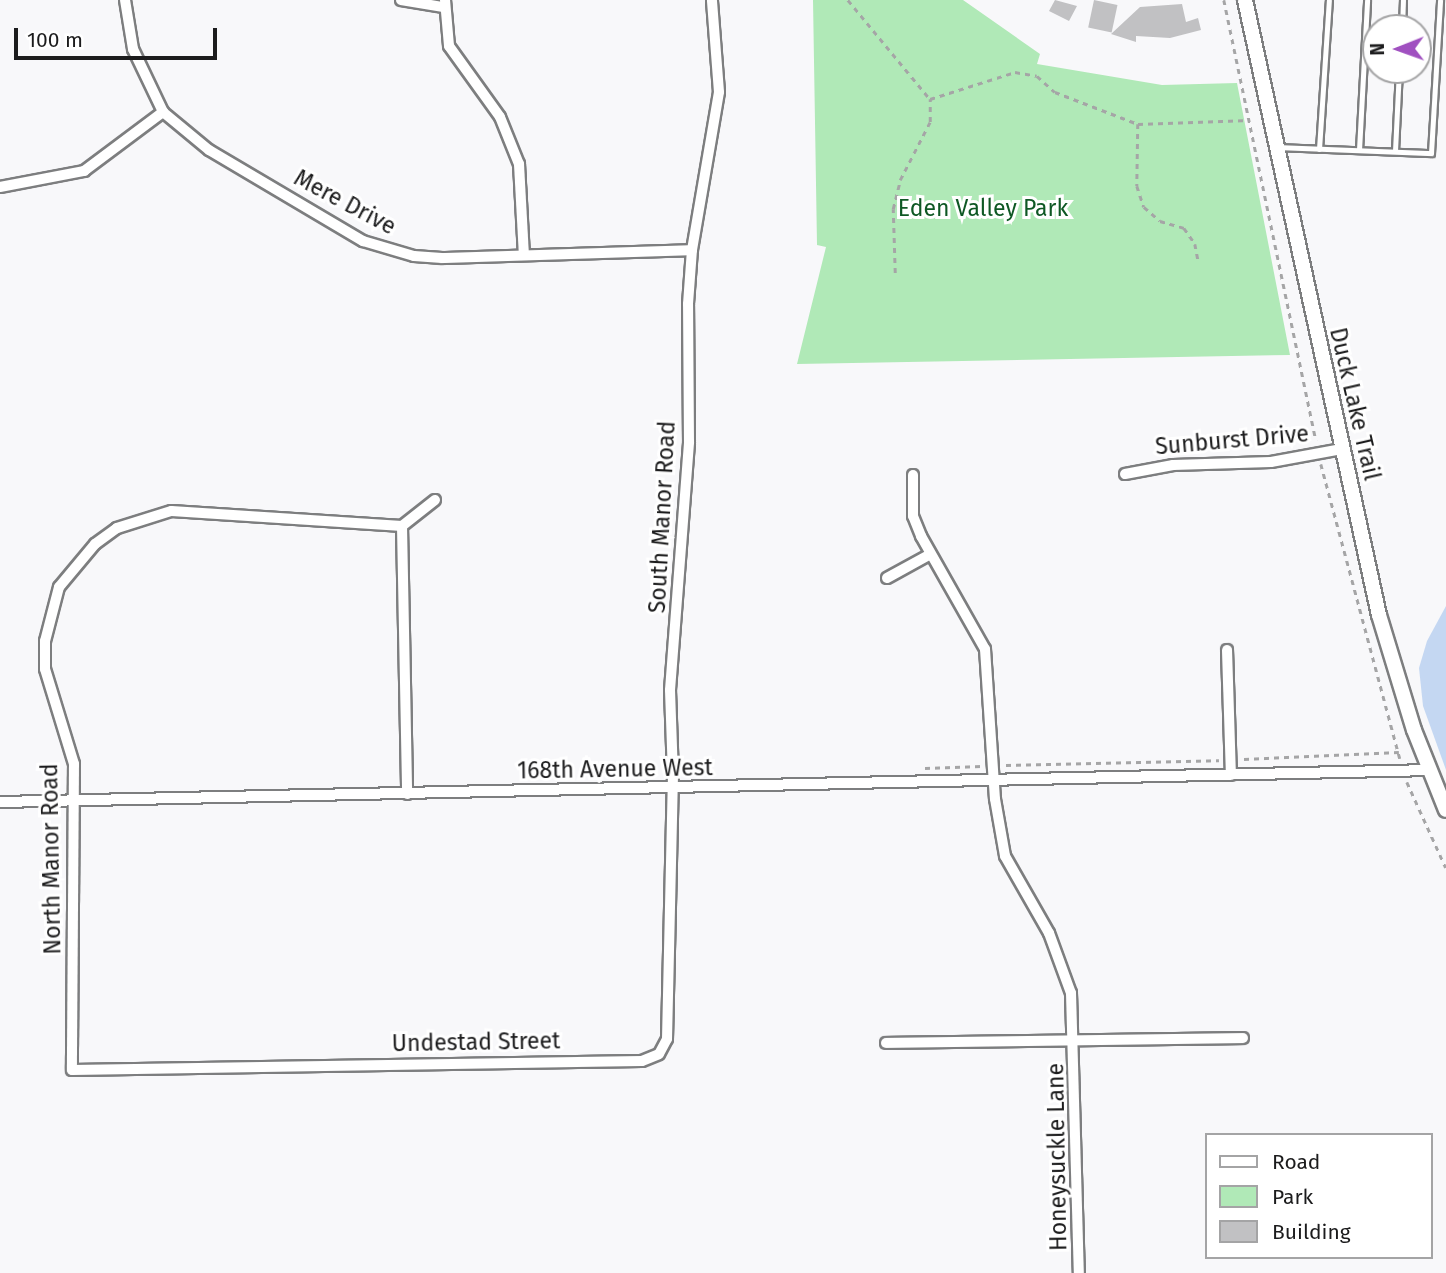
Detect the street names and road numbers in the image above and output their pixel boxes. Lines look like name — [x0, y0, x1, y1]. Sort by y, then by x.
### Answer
street label: Mere Drive — [289, 164, 401, 240]
street label: Duck Lake Trail — [1324, 325, 1386, 483]
street label: South Manor Road — [643, 420, 681, 614]
street label: Sunburst Drive — [1154, 420, 1310, 460]
street label: 168th Avenue West — [517, 753, 713, 785]
street label: North Manor Road — [36, 763, 66, 955]
street label: Undestad Street — [391, 1027, 561, 1057]
street label: Honeysuckle Lane — [1042, 1063, 1072, 1251]

